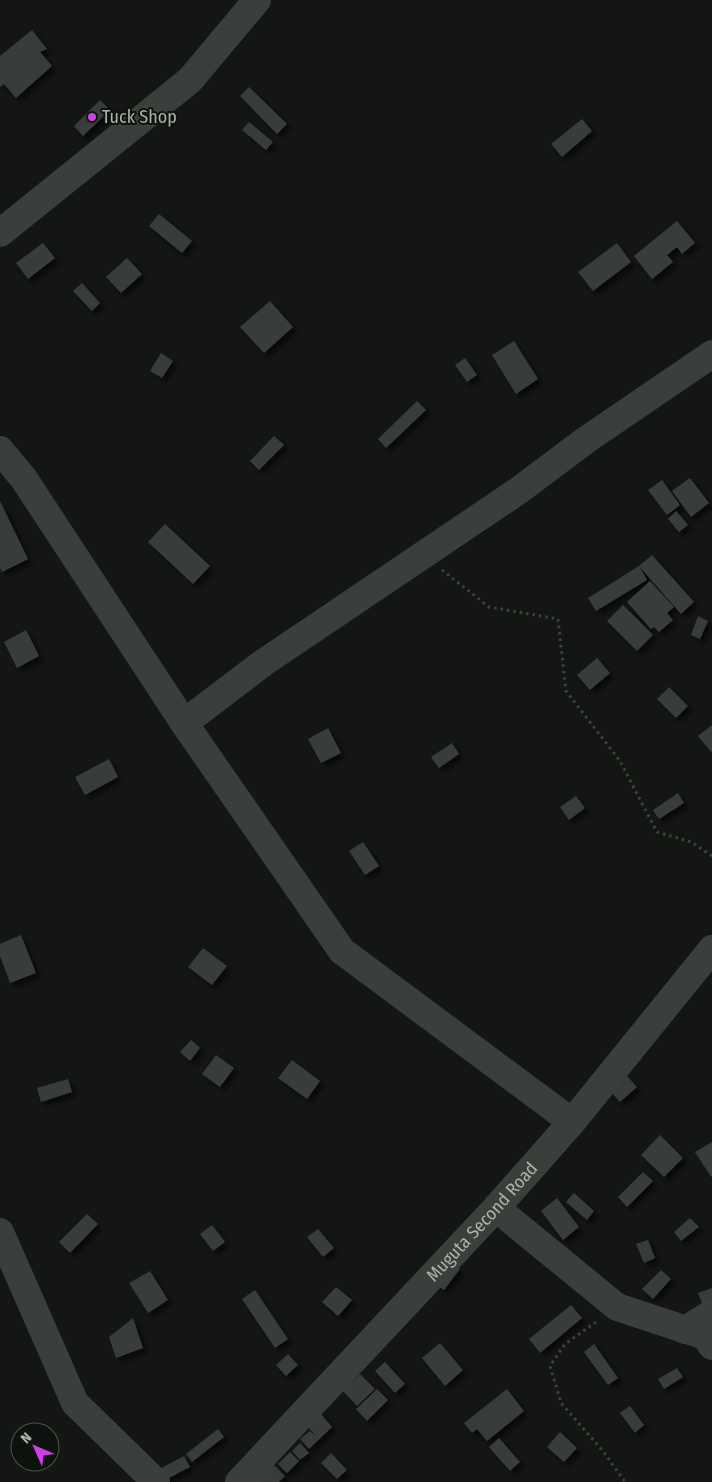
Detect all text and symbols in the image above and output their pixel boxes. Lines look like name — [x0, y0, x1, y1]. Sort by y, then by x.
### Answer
place label: Tuck Shop — [102, 106, 177, 128]
marker: Tuck Shop — [86, 111, 98, 123]
street label: Muguta Second Road — [422, 1158, 542, 1286]
north arrow — [10, 1422, 60, 1472]
text: N — [17, 1429, 35, 1447]

